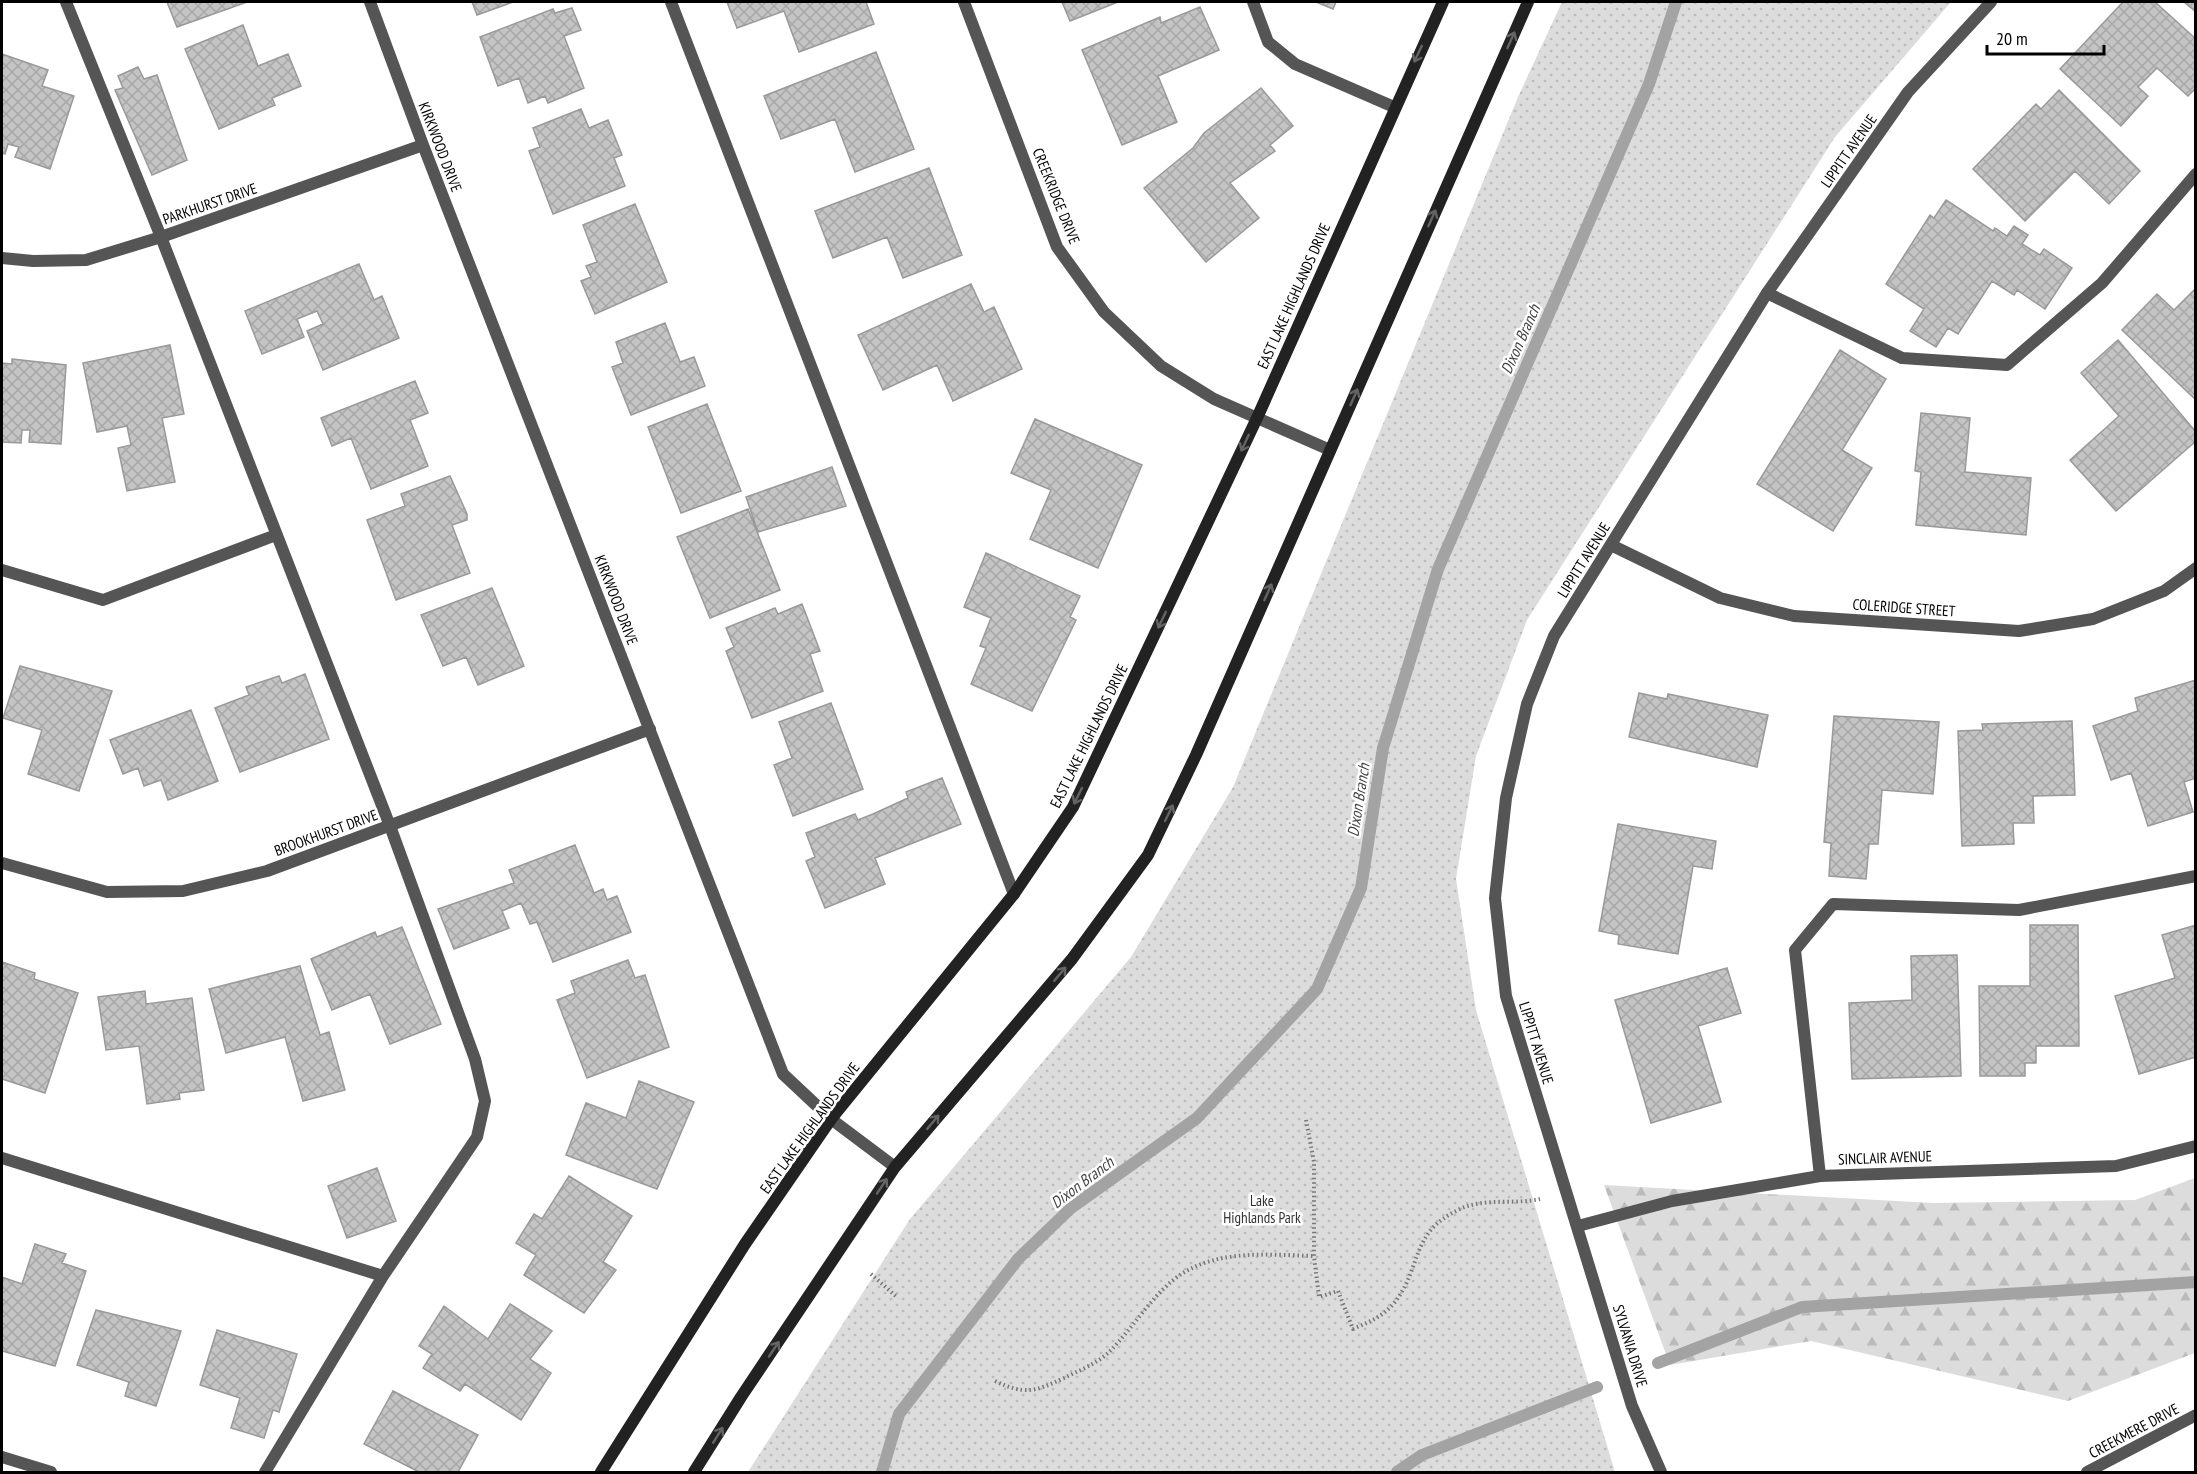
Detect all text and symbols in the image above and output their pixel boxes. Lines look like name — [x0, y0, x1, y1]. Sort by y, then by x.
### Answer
scale bar — [1987, 18, 2104, 56]
text: 20 m — [1996, 27, 2028, 50]
one-way arrow — [1506, 31, 1517, 49]
one-way arrow — [1412, 45, 1424, 63]
street label: KIRKWOOD DRIVE — [415, 99, 466, 194]
street label: LIPPITT AVENUE — [1816, 110, 1881, 191]
street label: CREEKRIDGE DRIVE — [1029, 145, 1084, 247]
street label: PARKHURST DRIVE — [160, 179, 259, 229]
one-way arrow — [1427, 210, 1439, 228]
street label: EAST LAKE HIGHLANDS DRIVE — [1253, 220, 1334, 372]
water label: Dixon Branch — [1496, 300, 1544, 377]
one-way arrow — [1349, 388, 1360, 406]
one-way arrow — [1238, 434, 1250, 452]
street label: LIPPITT AVENUE — [1553, 519, 1614, 601]
street label: KIRKWOOD DRIVE — [591, 552, 642, 647]
one-way arrow — [1263, 583, 1274, 601]
street label: COLERIDGE STREET — [1852, 594, 1956, 621]
one-way arrow — [1155, 611, 1167, 629]
street label: EAST LAKE HIGHLANDS DRIVE — [1045, 661, 1132, 811]
water label: Dixon Branch — [1342, 761, 1374, 838]
one-way arrow — [1071, 787, 1083, 805]
one-way arrow — [1163, 804, 1175, 822]
street label: BROOKHURST DRIVE — [272, 805, 380, 860]
one-way arrow — [1053, 966, 1066, 982]
street label: LIPPITT AVENUE — [1515, 999, 1558, 1086]
street label: EAST LAKE HIGHLANDS DRIVE — [756, 1058, 864, 1197]
one-way arrow — [926, 1115, 940, 1130]
street label: SINCLAIR AVENUE — [1838, 1146, 1932, 1169]
water label: Dixon Branch — [1047, 1151, 1118, 1212]
one-way arrow — [876, 1179, 888, 1195]
park label: Lake Highlands Park — [1223, 1191, 1301, 1227]
street label: SYLVANIA DRIVE — [1609, 1302, 1652, 1389]
one-way arrow — [767, 1340, 780, 1357]
street label: CREEKMERE DRIVE — [2086, 1399, 2182, 1462]
one-way arrow — [712, 1427, 724, 1444]

